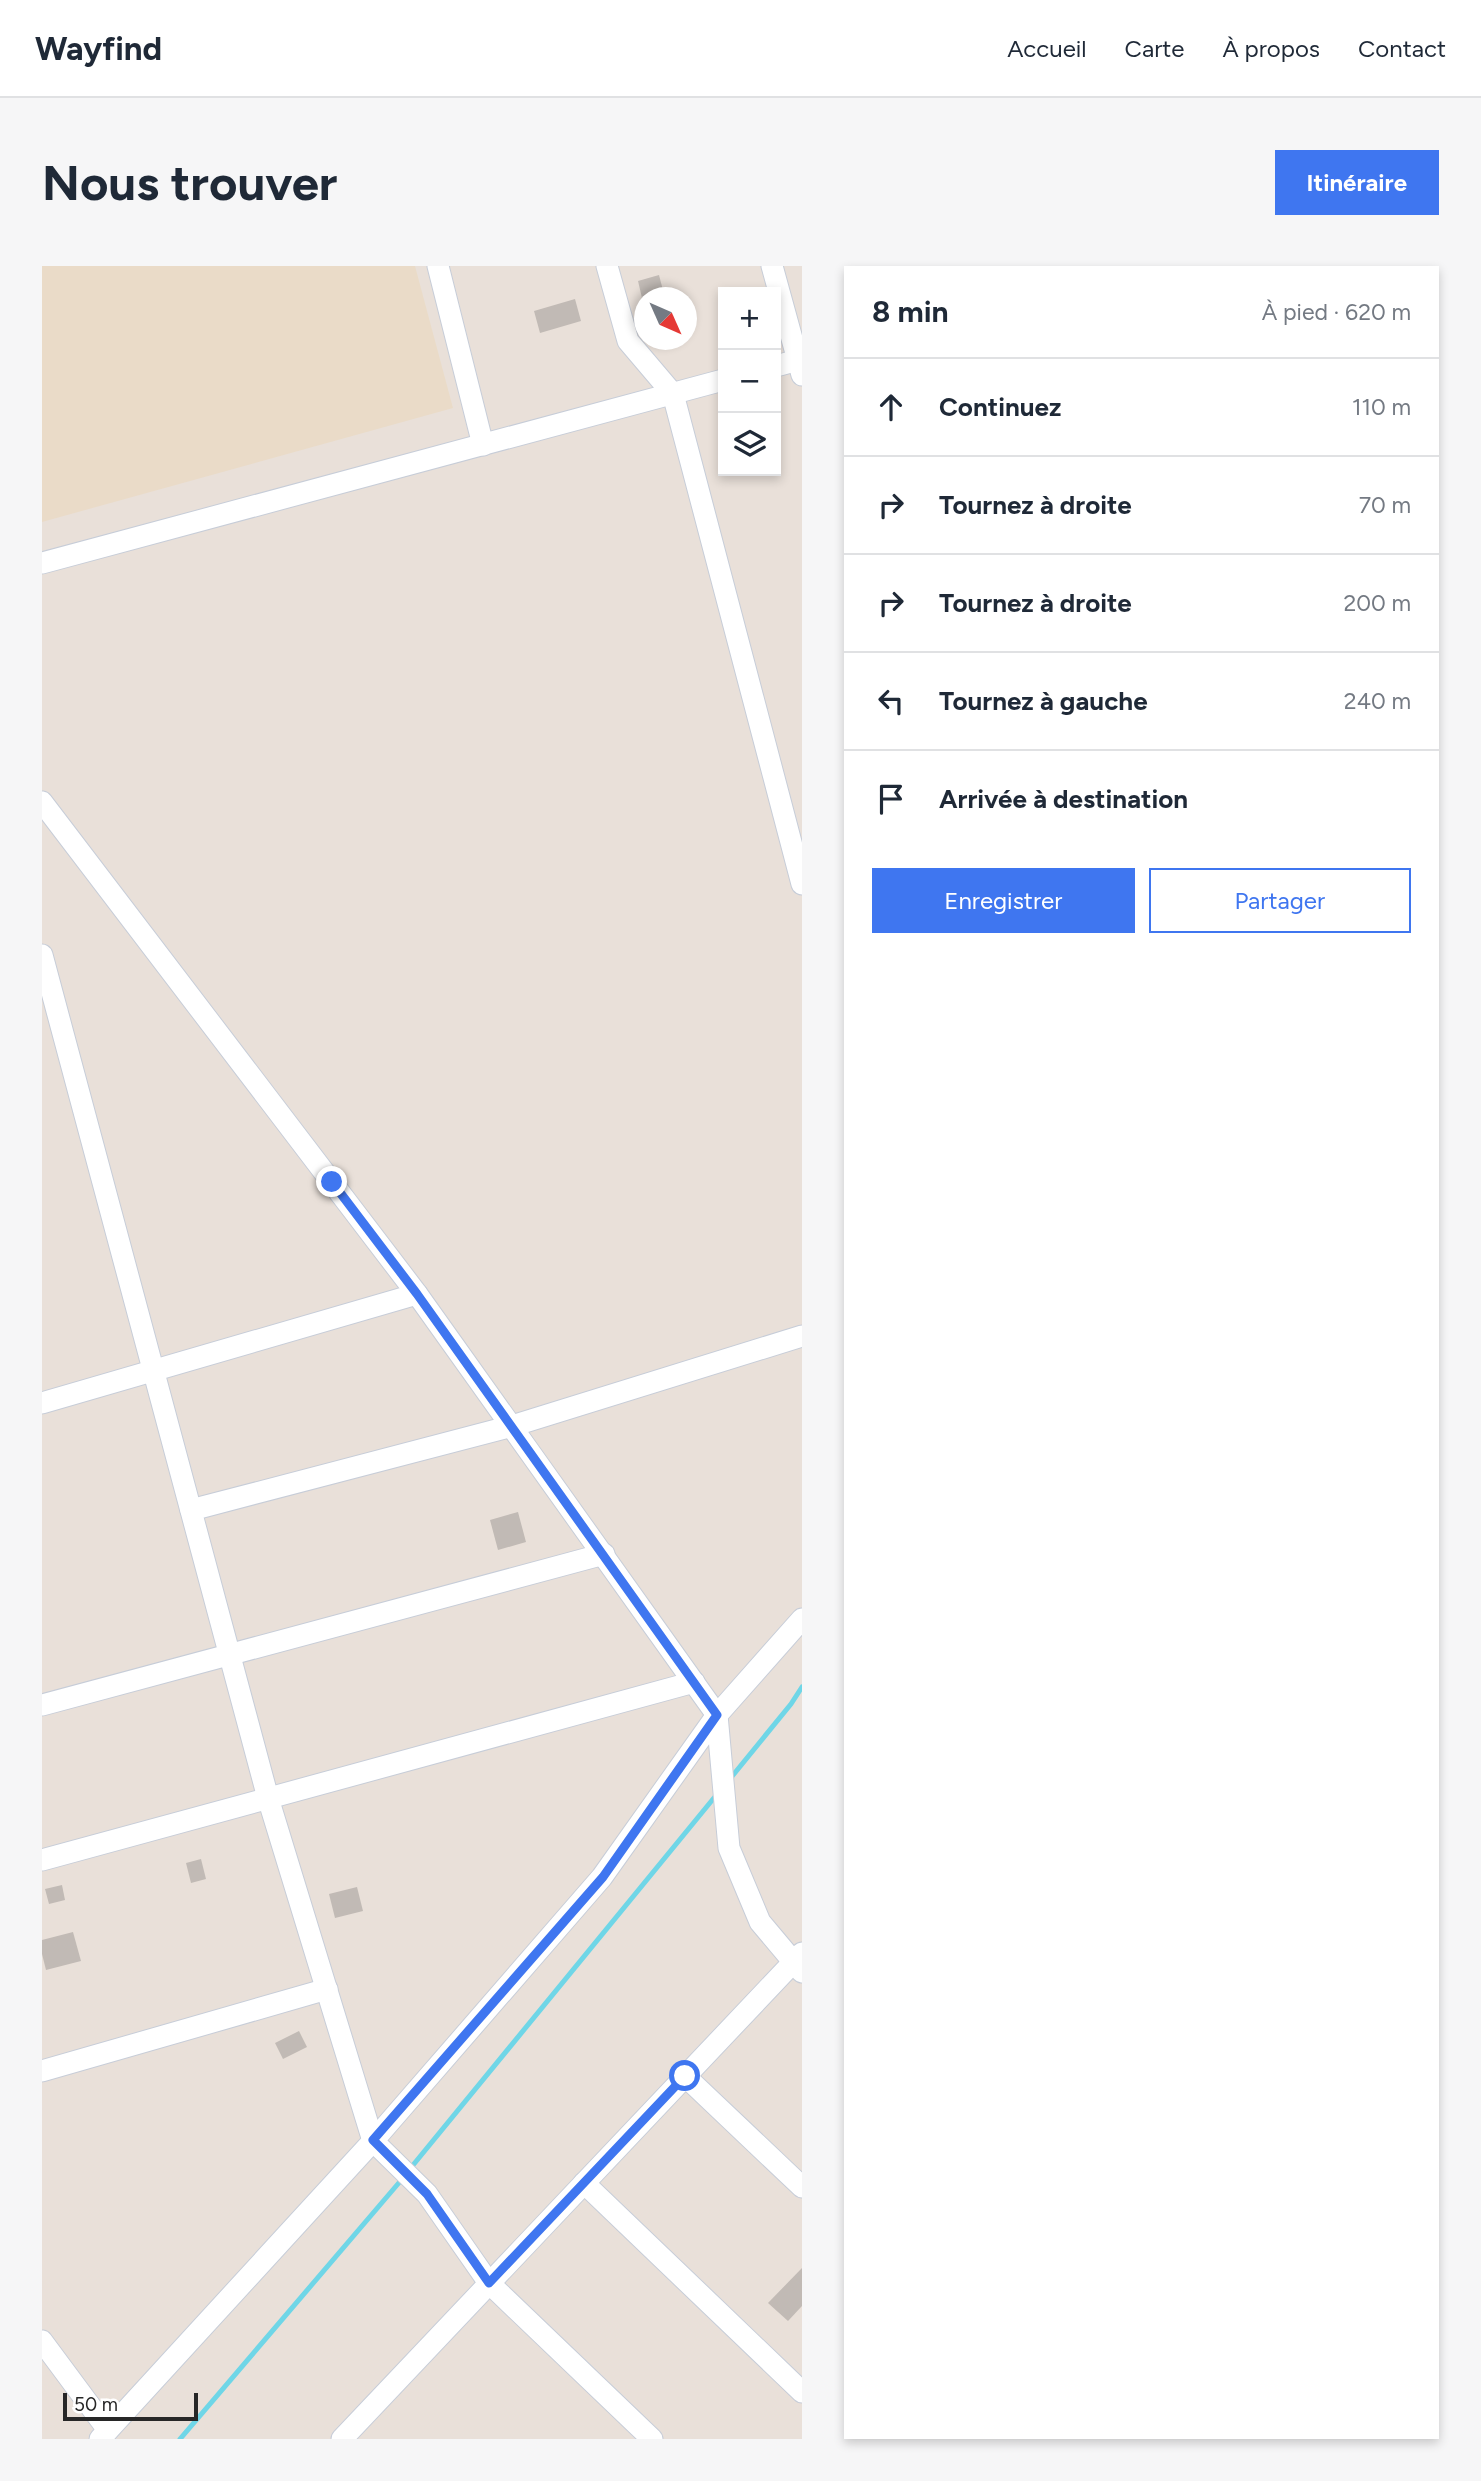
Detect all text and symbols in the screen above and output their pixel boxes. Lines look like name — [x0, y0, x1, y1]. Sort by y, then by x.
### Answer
text: Wayfind — [35, 29, 162, 68]
text: Accueil — [1007, 34, 1087, 63]
text: Carte — [1125, 34, 1184, 63]
text: À propos — [1222, 34, 1320, 63]
text: Contact — [1358, 34, 1446, 63]
button: Itinéraire — [1275, 150, 1439, 215]
text: Nous trouver — [42, 153, 337, 212]
north arrow — [634, 287, 697, 350]
map controls — [718, 287, 781, 476]
button: + — [718, 287, 781, 350]
text: 8 min — [872, 293, 949, 330]
text: À pied · 620 m — [1262, 298, 1411, 326]
button: − — [718, 350, 781, 413]
icon: ahead — [872, 388, 910, 426]
text: Continuez — [939, 391, 1061, 423]
text: 110 m — [1352, 393, 1411, 421]
button: layers — [718, 413, 781, 476]
icon: right — [872, 486, 910, 524]
text: Tournez à droite — [939, 489, 1132, 521]
text: 70 m — [1359, 491, 1411, 519]
icon: right — [872, 584, 910, 622]
text: Tournez à droite — [939, 587, 1132, 619]
text: 200 m — [1343, 589, 1411, 617]
icon: left — [872, 682, 910, 720]
text: Tournez à gauche — [939, 685, 1148, 717]
text: 240 m — [1344, 687, 1411, 715]
icon: arrive — [872, 780, 910, 818]
text: Arrivée à destination — [939, 783, 1188, 815]
button: Enregistrer — [872, 868, 1135, 933]
button: Partager — [1149, 868, 1411, 933]
route end — [316, 1166, 347, 1197]
route start — [669, 2060, 700, 2091]
scale bar — [63, 2390, 198, 2422]
text: 50 m — [74, 2393, 118, 2416]

